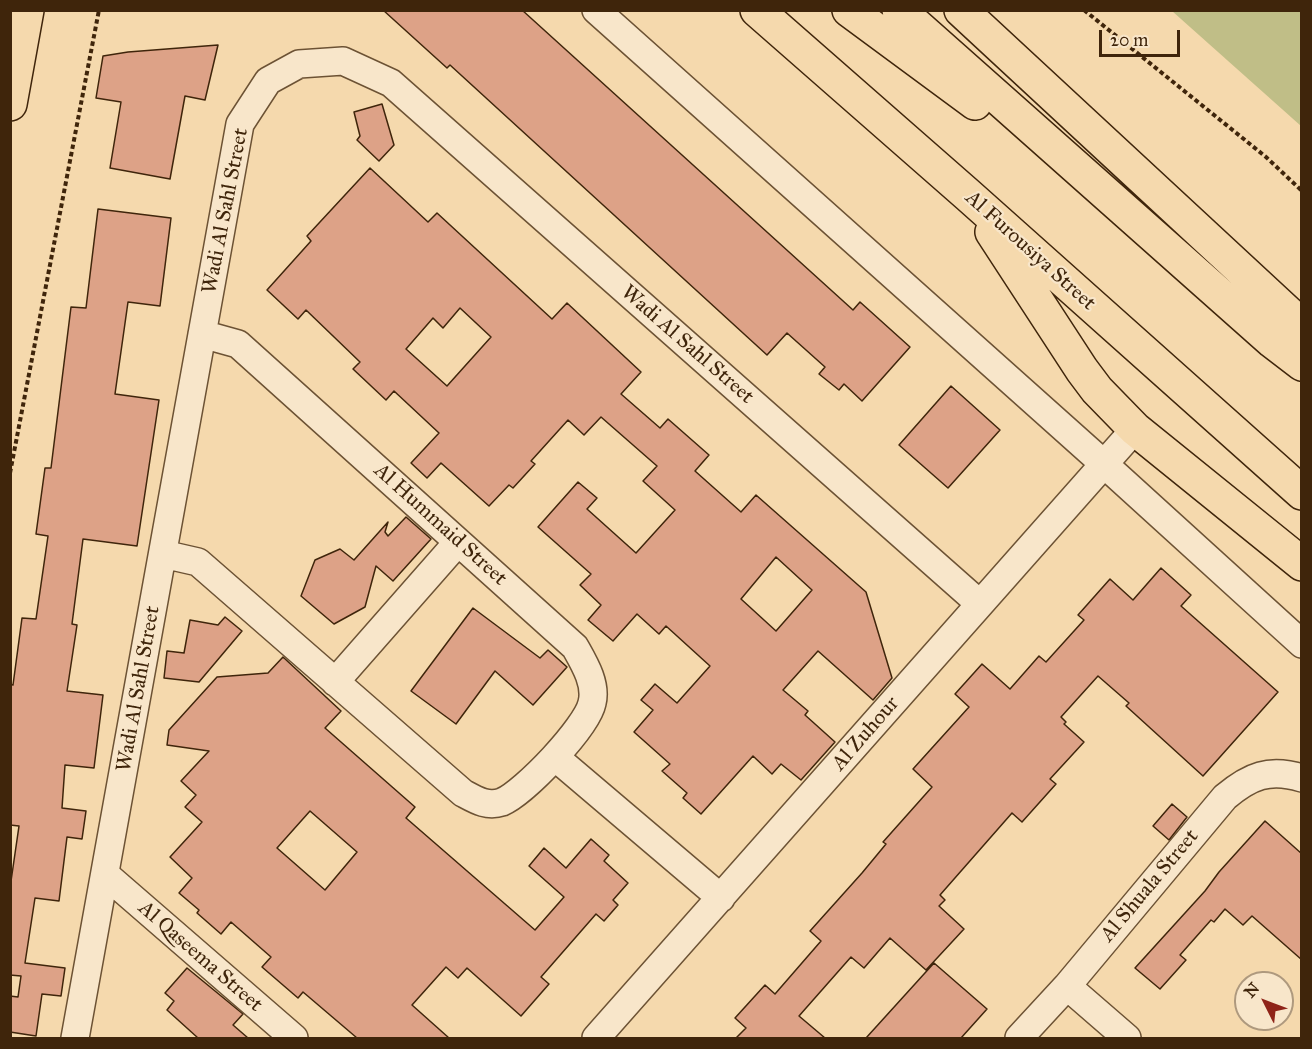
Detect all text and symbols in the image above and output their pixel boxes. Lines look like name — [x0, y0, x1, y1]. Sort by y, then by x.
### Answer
scale bar — [1102, 18, 1183, 56]
text: 20 m — [1110, 29, 1148, 51]
street label: Wadi Al Sahl Street — [198, 126, 254, 296]
street label: Al Furousiya Street — [959, 186, 1101, 316]
street label: Wadi Al Sahl Street — [615, 280, 759, 410]
street label: Al Hummaid Street — [368, 459, 512, 591]
street label: Wadi Al Sahl Street — [112, 604, 166, 774]
street label: Al Zuhour — [827, 692, 905, 776]
street label: Al Shuala Street — [1096, 825, 1204, 947]
street label: Al Qaseema Street — [133, 896, 267, 1018]
north arrow — [1234, 971, 1294, 1031]
text: N — [1240, 979, 1263, 1001]

